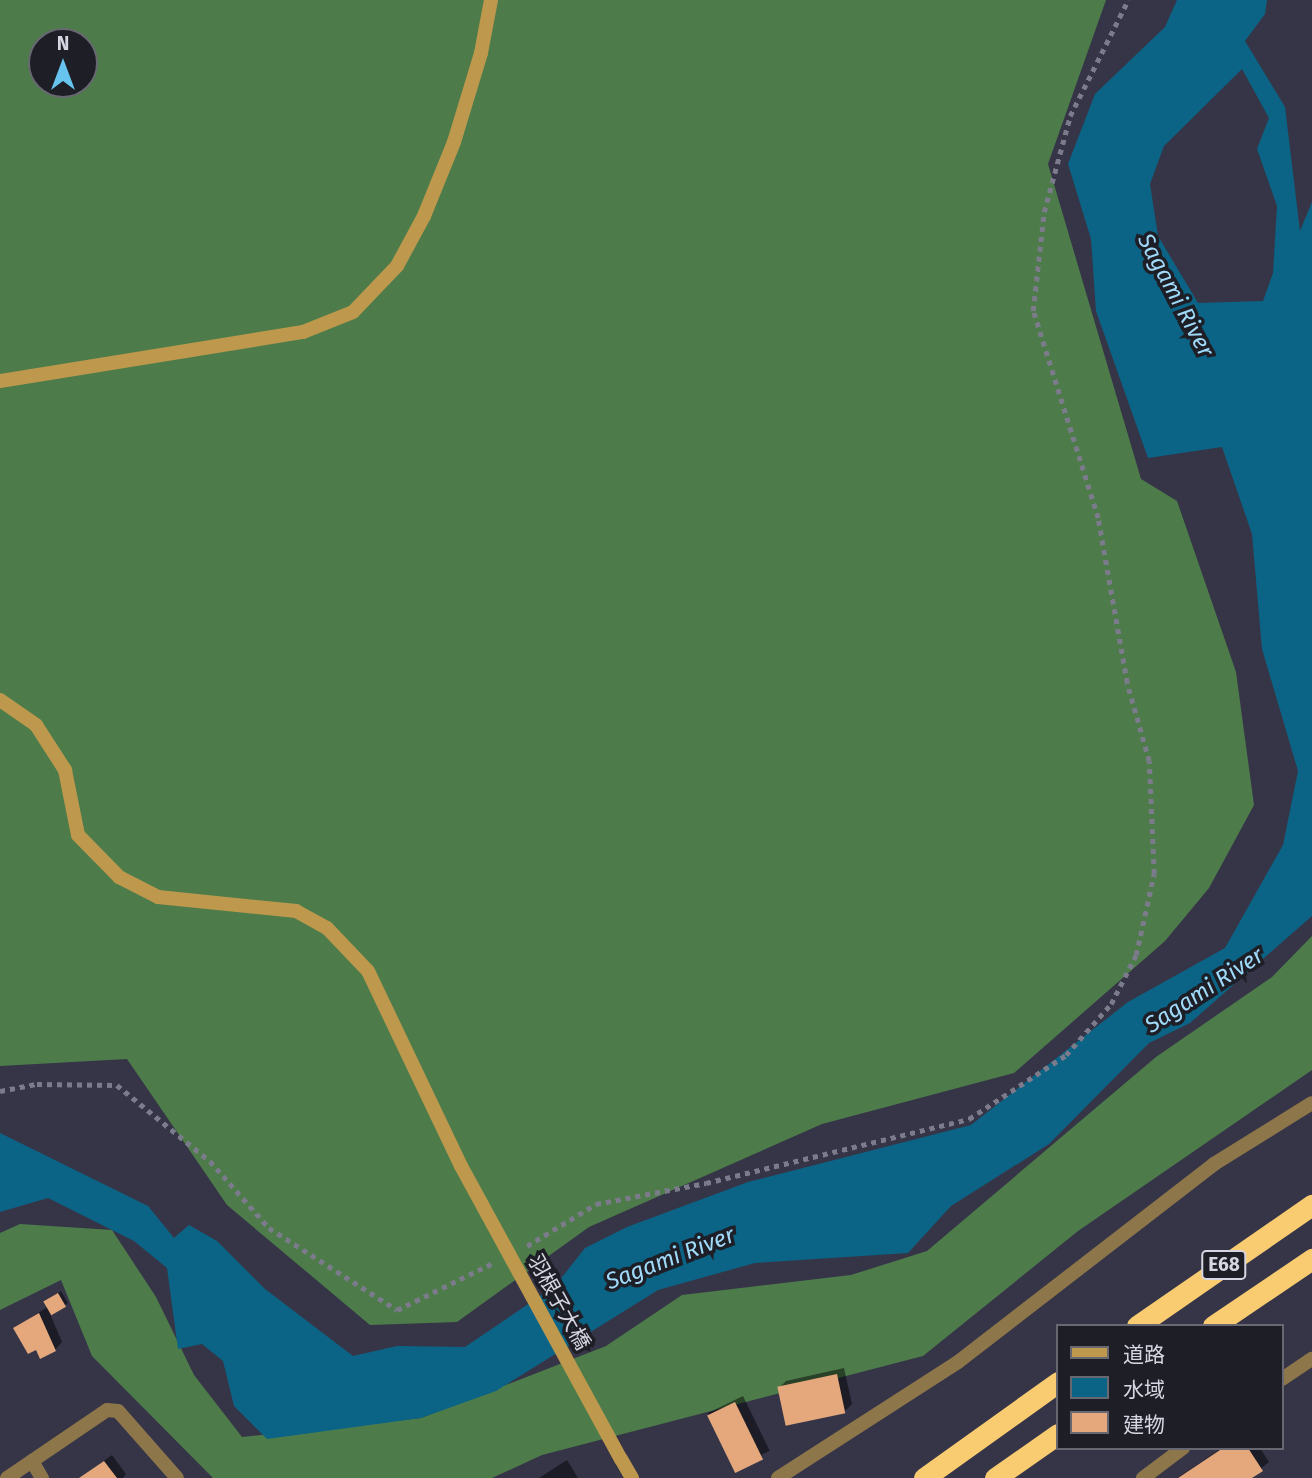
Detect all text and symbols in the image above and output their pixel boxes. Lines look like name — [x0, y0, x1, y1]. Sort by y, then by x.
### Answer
north arrow — [28, 28, 98, 98]
text: N — [57, 32, 69, 55]
water label: Sagami River — [1132, 229, 1220, 361]
water label: Sagami River — [1140, 941, 1268, 1039]
water label: Sagami River — [602, 1221, 738, 1295]
street label: 羽根子大橋 — [523, 1250, 595, 1354]
road number: E68 — [1201, 1250, 1247, 1280]
legend — [1056, 1324, 1284, 1450]
text: 道路 — [1123, 1342, 1165, 1368]
text: 水域 — [1123, 1377, 1165, 1403]
text: 建物 — [1123, 1412, 1165, 1438]

